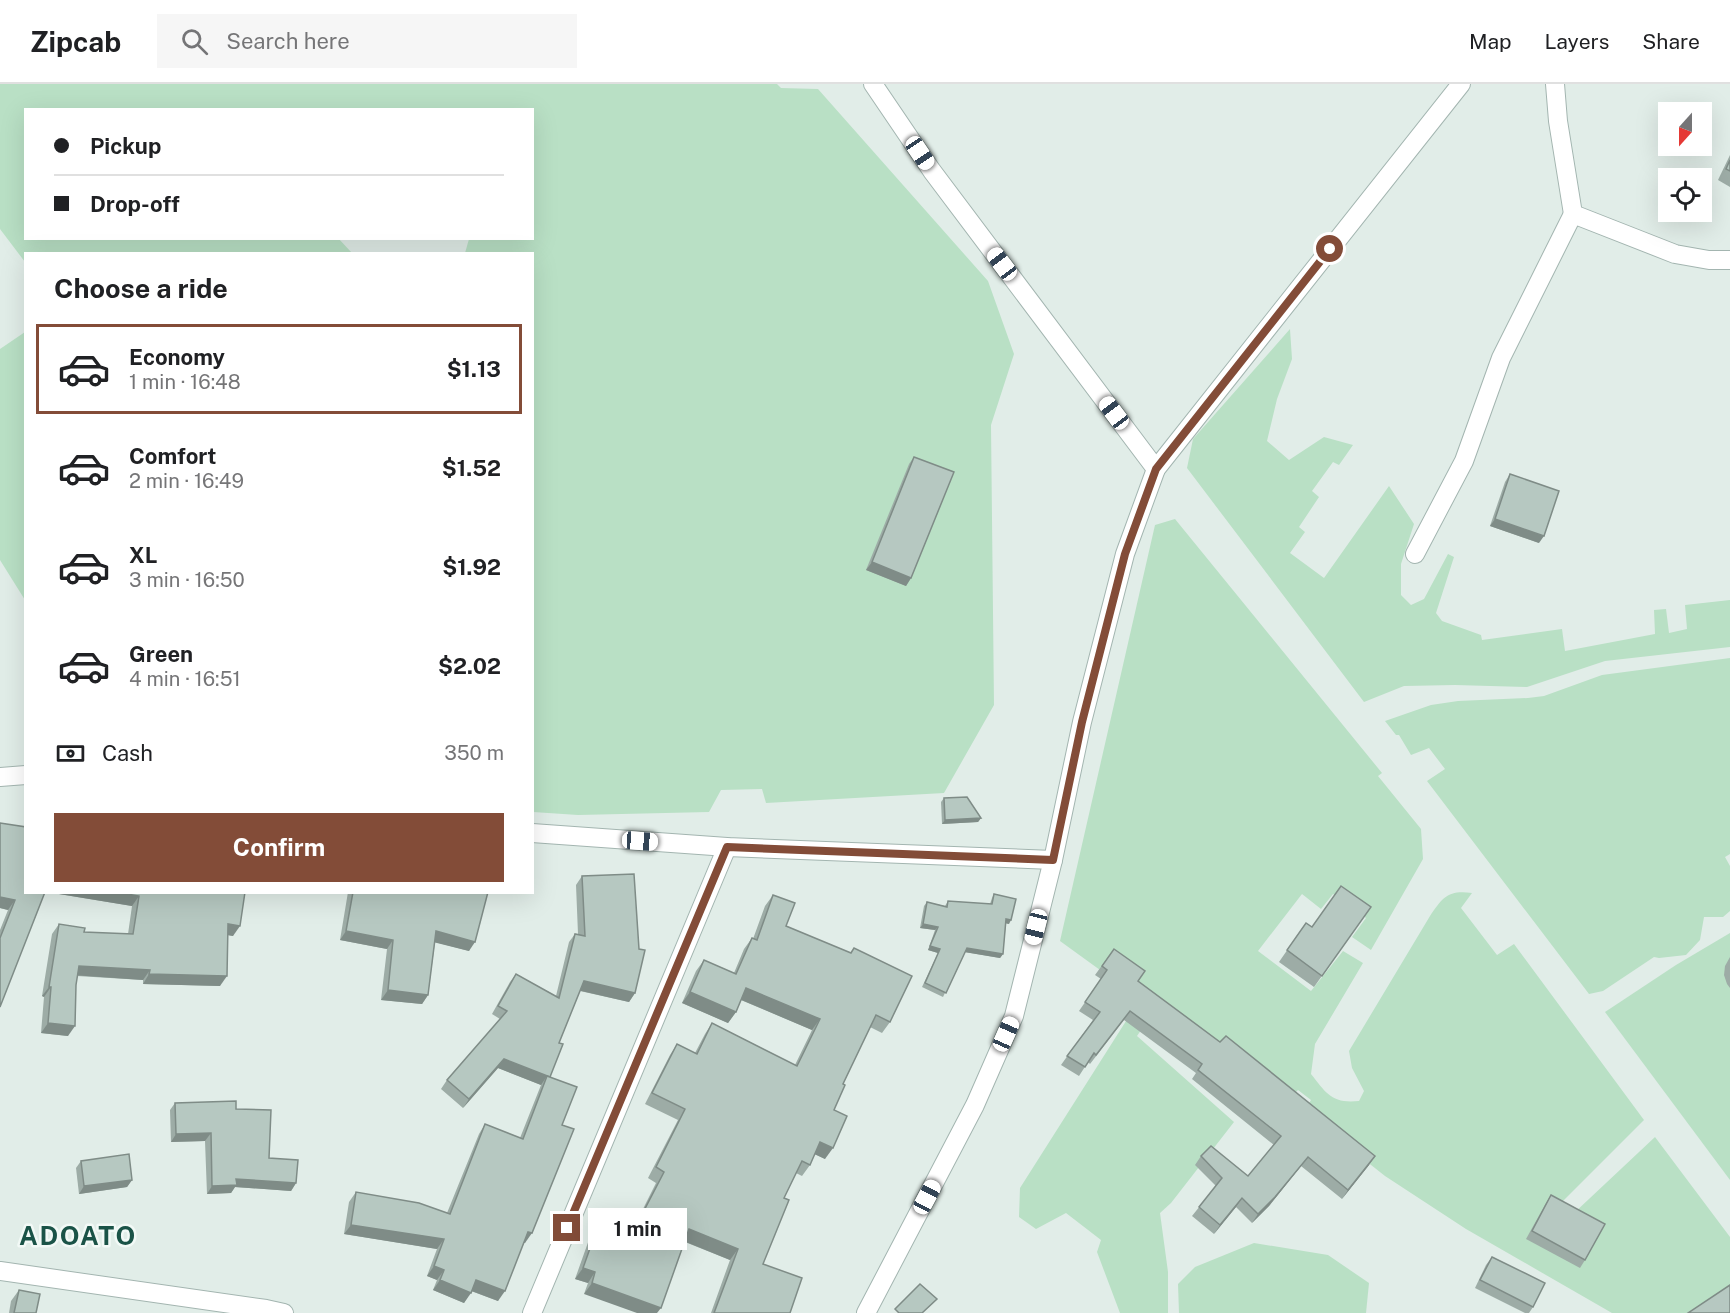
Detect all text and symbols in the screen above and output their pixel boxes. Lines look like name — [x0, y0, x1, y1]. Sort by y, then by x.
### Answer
search box — [157, 14, 577, 68]
text: Zipcab — [30, 25, 121, 58]
icon: search — [178, 25, 211, 58]
text: Search here — [226, 28, 350, 54]
text: Map — [1469, 29, 1512, 54]
text: Layers — [1545, 29, 1609, 54]
text: Share — [1642, 29, 1700, 54]
north arrow — [1658, 102, 1712, 156]
map controls — [1658, 102, 1712, 222]
text: Pickup — [90, 133, 161, 159]
car — [902, 133, 938, 173]
button: locate — [1658, 168, 1712, 222]
text: Drop-off — [90, 191, 180, 217]
route start — [1316, 235, 1343, 262]
car — [984, 244, 1020, 284]
text: Choose a ride — [54, 272, 228, 304]
icon: car — [57, 342, 111, 396]
text: Economy — [129, 344, 225, 370]
text: $1.13 — [447, 356, 501, 382]
text: 1 min · 16:48 — [129, 370, 241, 394]
car — [1096, 393, 1132, 433]
icon: car — [57, 441, 111, 495]
text: Comfort — [129, 443, 216, 469]
text: $1.52 — [442, 455, 501, 481]
text: 2 min · 16:49 — [129, 469, 244, 493]
icon: car — [57, 540, 111, 594]
text: XL — [129, 542, 157, 568]
text: $1.92 — [442, 554, 501, 580]
text: 3 min · 16:50 — [129, 568, 245, 592]
icon: car — [57, 639, 111, 693]
text: Green — [129, 641, 193, 667]
text: $2.02 — [438, 653, 501, 679]
text: 4 min · 16:51 — [129, 667, 241, 691]
icon: cash — [54, 737, 87, 770]
text: Cash — [102, 740, 153, 766]
text: 350 m — [444, 741, 504, 765]
button: Confirm — [54, 813, 504, 882]
car — [621, 831, 659, 851]
car — [1023, 907, 1049, 947]
car — [990, 1014, 1022, 1054]
car — [911, 1177, 943, 1217]
callout: 1 min — [588, 1207, 687, 1249]
route end — [553, 1214, 580, 1241]
text: 1 min — [613, 1217, 662, 1241]
district label: ADOATO — [19, 1220, 137, 1251]

